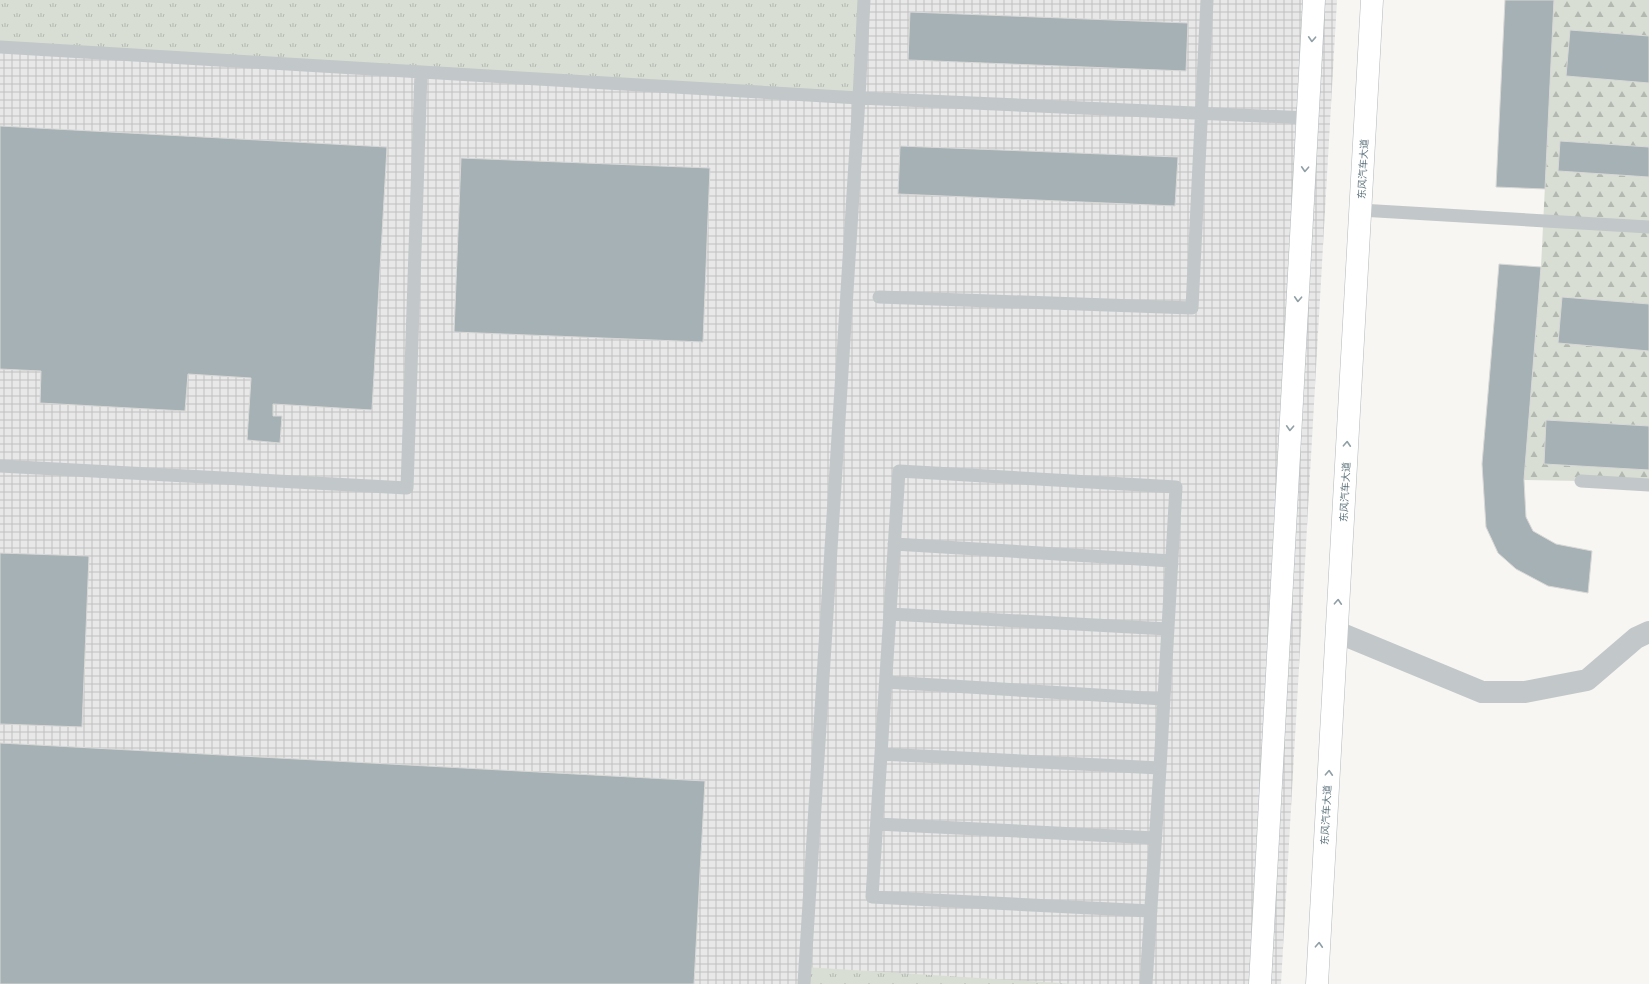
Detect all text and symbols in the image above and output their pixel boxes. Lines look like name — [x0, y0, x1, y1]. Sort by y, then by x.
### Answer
one-way arrow — [1308, 36, 1316, 42]
street label: 东风汽车大道 — [1356, 139, 1370, 199]
one-way arrow — [1300, 166, 1309, 172]
one-way arrow — [1293, 296, 1302, 302]
one-way arrow — [1286, 425, 1295, 431]
one-way arrow — [1343, 441, 1352, 447]
street label: 东风汽车大道 — [1338, 462, 1352, 522]
one-way arrow — [1334, 599, 1343, 605]
one-way arrow — [1324, 770, 1333, 776]
street label: 东风汽车大道 — [1319, 785, 1333, 845]
one-way arrow — [1315, 942, 1324, 948]

